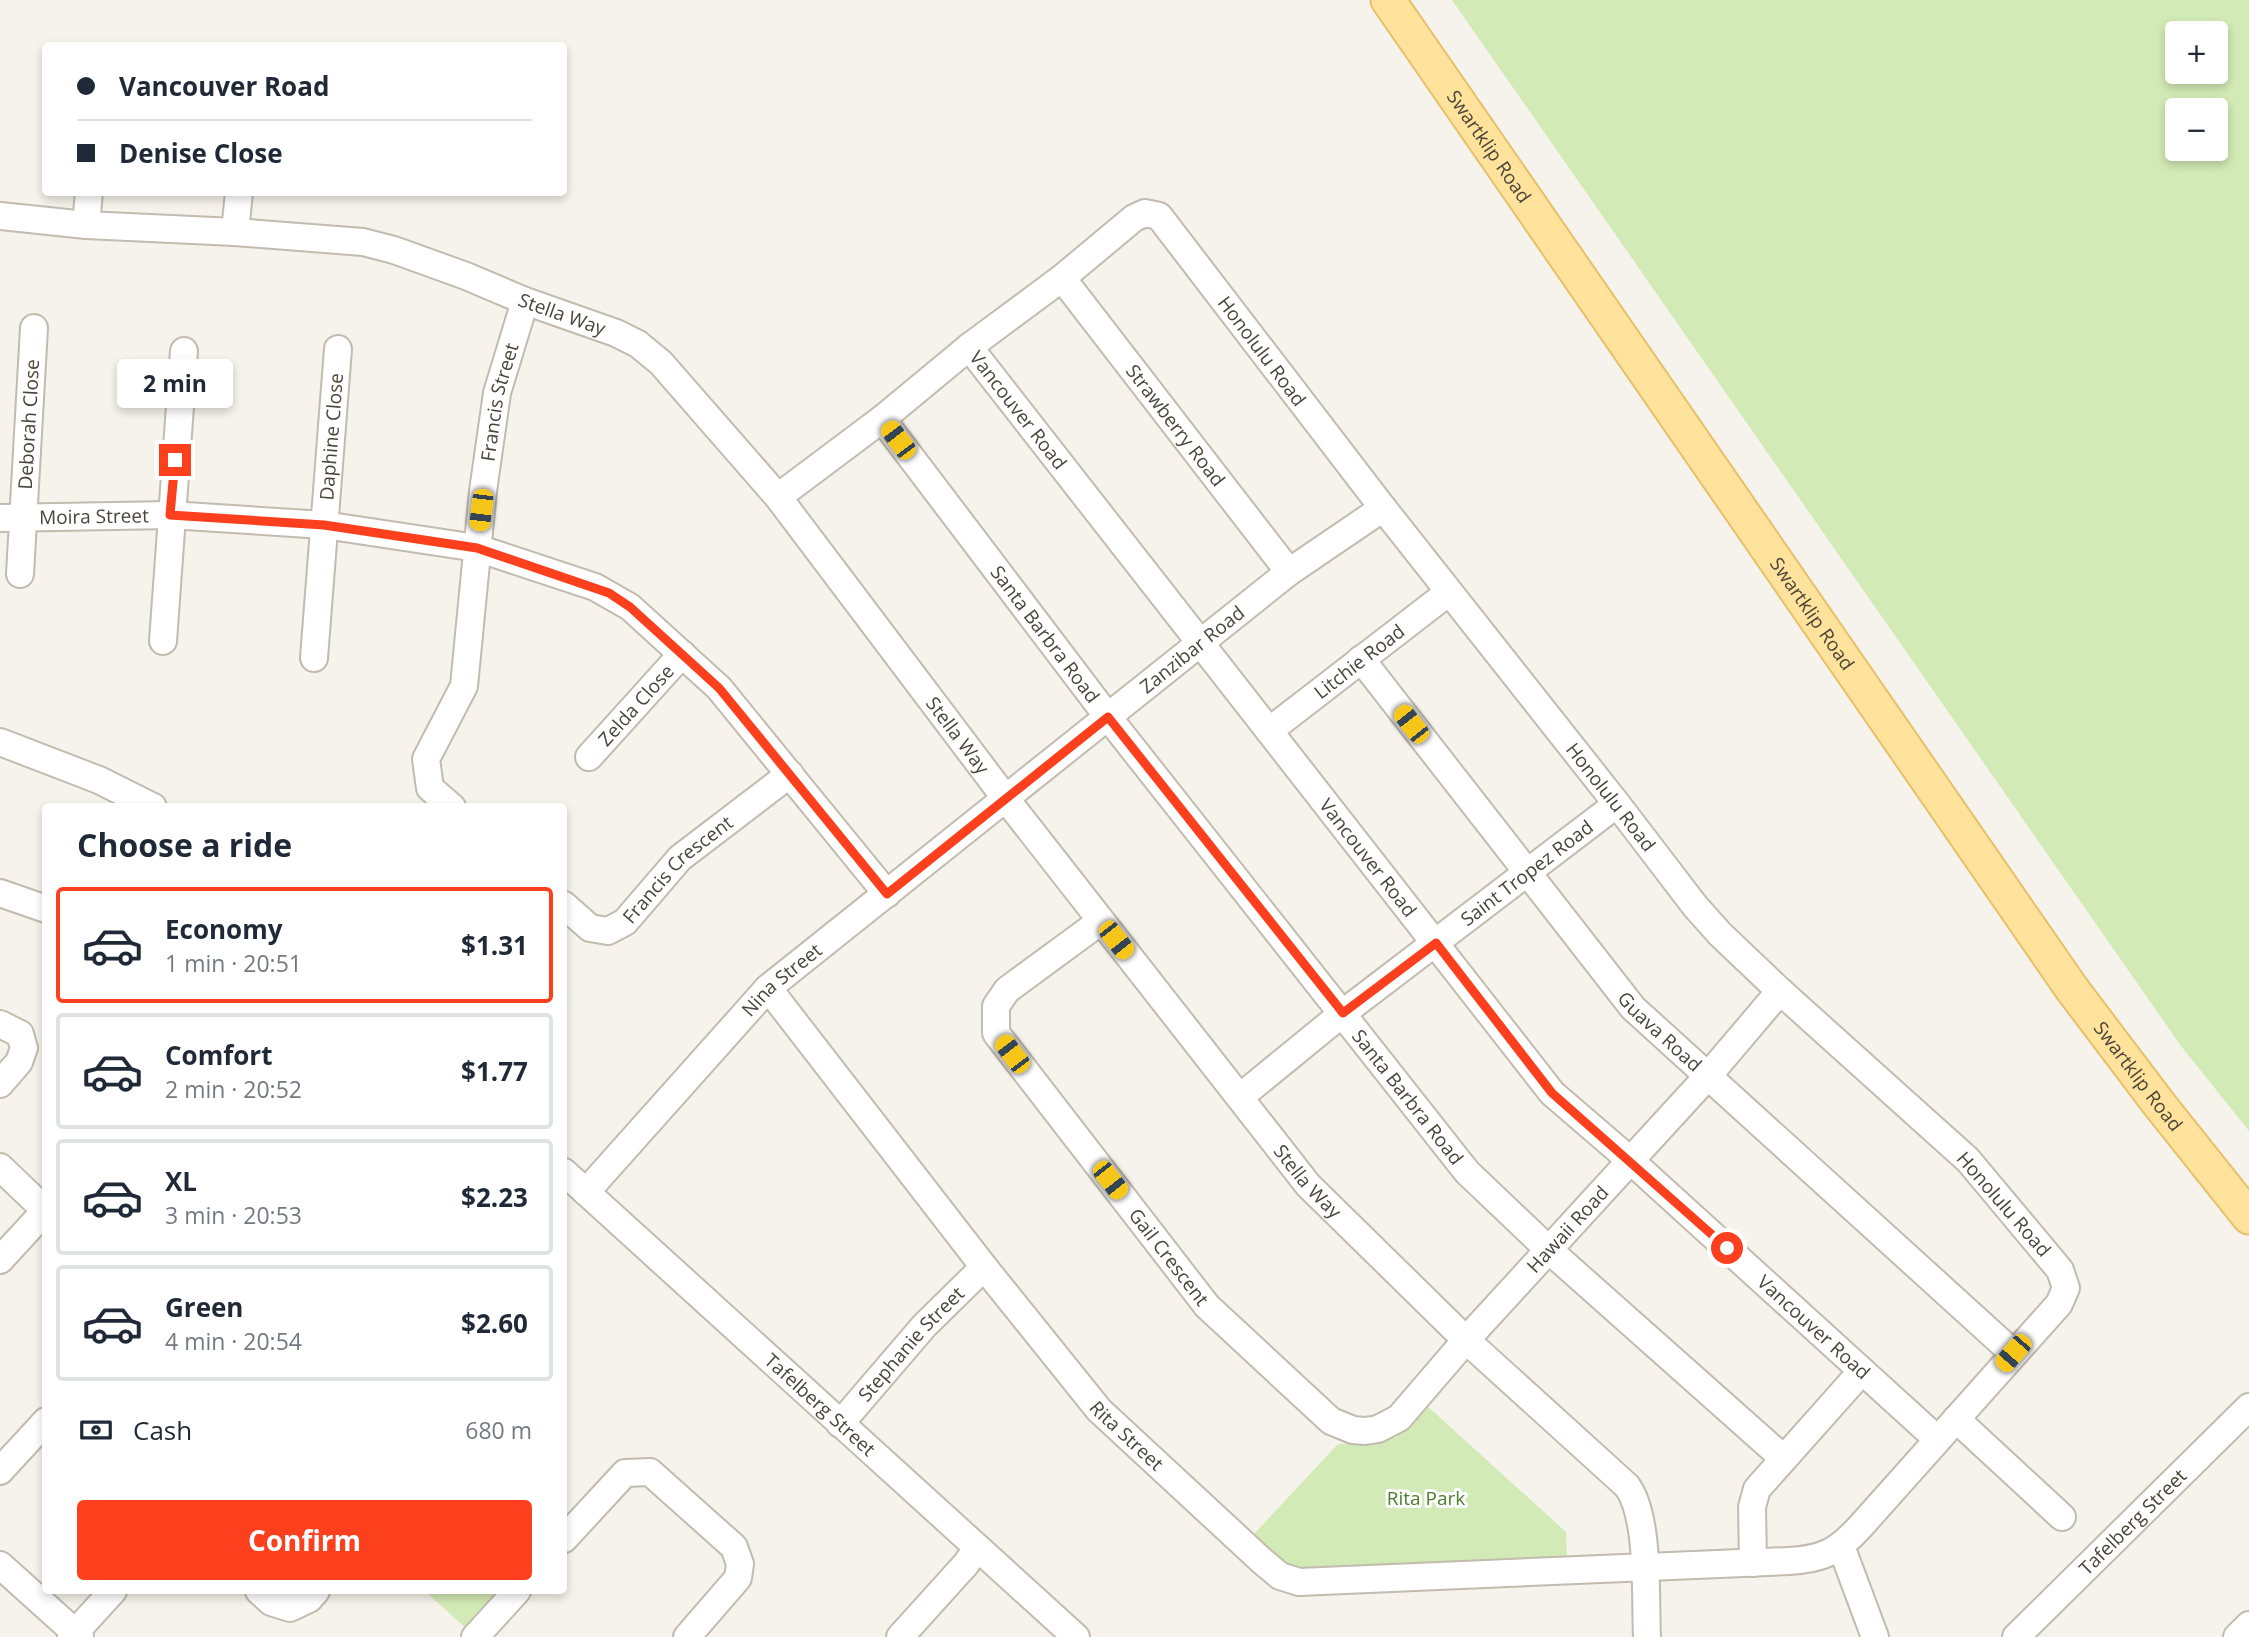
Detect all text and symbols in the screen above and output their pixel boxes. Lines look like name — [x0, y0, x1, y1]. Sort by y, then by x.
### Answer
map controls — [2165, 21, 2228, 161]
button: + — [2165, 21, 2228, 84]
text: Vancouver Road — [119, 68, 329, 104]
street label: Swartklip Road — [1441, 85, 1537, 208]
button: − — [2165, 98, 2228, 161]
text: Denise Close — [119, 135, 283, 171]
street label: Stella Way — [514, 287, 610, 341]
street label: Honolulu Road — [1212, 291, 1312, 411]
street label: Francis Street — [474, 339, 525, 463]
street label: Vancouver Road — [964, 345, 1073, 475]
street label: Deborah Close — [12, 358, 45, 490]
callout: 2 min — [117, 358, 233, 407]
street label: Strawberry Road — [1120, 359, 1231, 492]
text: 2 min — [143, 367, 207, 399]
street label: Daphine Close — [313, 372, 349, 501]
car — [877, 417, 920, 463]
route end — [159, 444, 191, 476]
car — [469, 488, 494, 532]
street label: Moira Street — [39, 502, 149, 530]
street label: Swartklip Road — [1764, 552, 1861, 675]
street label: Santa Barbra Road — [985, 560, 1106, 708]
street label: Zanzibar Road — [1134, 600, 1250, 699]
street label: Litchie Road — [1309, 618, 1410, 705]
street label: Zelda Close — [592, 659, 680, 751]
street label: Stella Way — [920, 691, 996, 780]
car — [1390, 701, 1433, 747]
street label: Honolulu Road — [1560, 737, 1662, 857]
street label: Vancouver Road — [1313, 793, 1423, 922]
street label: Francis Crescent — [617, 809, 738, 929]
street label: Saint Tropez Road — [1455, 814, 1598, 932]
text: Choose a ride — [77, 823, 292, 866]
text: Economy — [165, 911, 283, 947]
icon: car — [81, 914, 144, 977]
car — [1095, 917, 1138, 963]
text: $1.31 — [461, 927, 528, 963]
street label: Nina Street — [736, 937, 827, 1022]
text: 1 min · 20:51 — [165, 947, 302, 979]
street label: Guava Road — [1612, 986, 1707, 1077]
street label: Swartklip Road — [2088, 1016, 2189, 1136]
street label: Santa Barbra Road — [1346, 1024, 1469, 1170]
car — [991, 1031, 1034, 1077]
text: Comfort — [165, 1037, 272, 1073]
icon: car — [81, 1040, 144, 1103]
text: $1.77 — [461, 1053, 528, 1089]
text: 2 min · 20:52 — [165, 1073, 302, 1105]
street label: Stella Way — [1268, 1139, 1348, 1224]
street label: Honolulu Road — [1951, 1146, 2057, 1262]
car — [1089, 1157, 1132, 1203]
text: XL — [165, 1163, 197, 1199]
icon: car — [81, 1166, 144, 1229]
text: $2.23 — [461, 1179, 528, 1215]
street label: Hawaii Road — [1521, 1180, 1614, 1278]
text: 3 min · 20:53 — [165, 1199, 302, 1231]
street label: Gail Crescent — [1123, 1203, 1215, 1311]
route start — [1711, 1232, 1743, 1264]
street label: Vancouver Road — [1752, 1269, 1876, 1385]
street label: Stephanie Street — [852, 1281, 970, 1407]
text: Green — [165, 1289, 243, 1325]
icon: car — [81, 1292, 144, 1355]
text: $2.60 — [461, 1305, 528, 1341]
text: 4 min · 20:54 — [165, 1325, 302, 1357]
car — [1992, 1330, 2035, 1376]
street label: Tafelberg Street — [759, 1347, 881, 1462]
street label: Rita Street — [1084, 1395, 1169, 1476]
icon: cash — [77, 1411, 115, 1449]
text: Cash — [133, 1412, 192, 1448]
text: 680 m — [465, 1414, 532, 1446]
street label: Tafelberg Street — [2073, 1463, 2192, 1581]
park label: Rita Park — [1387, 1485, 1465, 1511]
button: Confirm — [77, 1500, 532, 1580]

